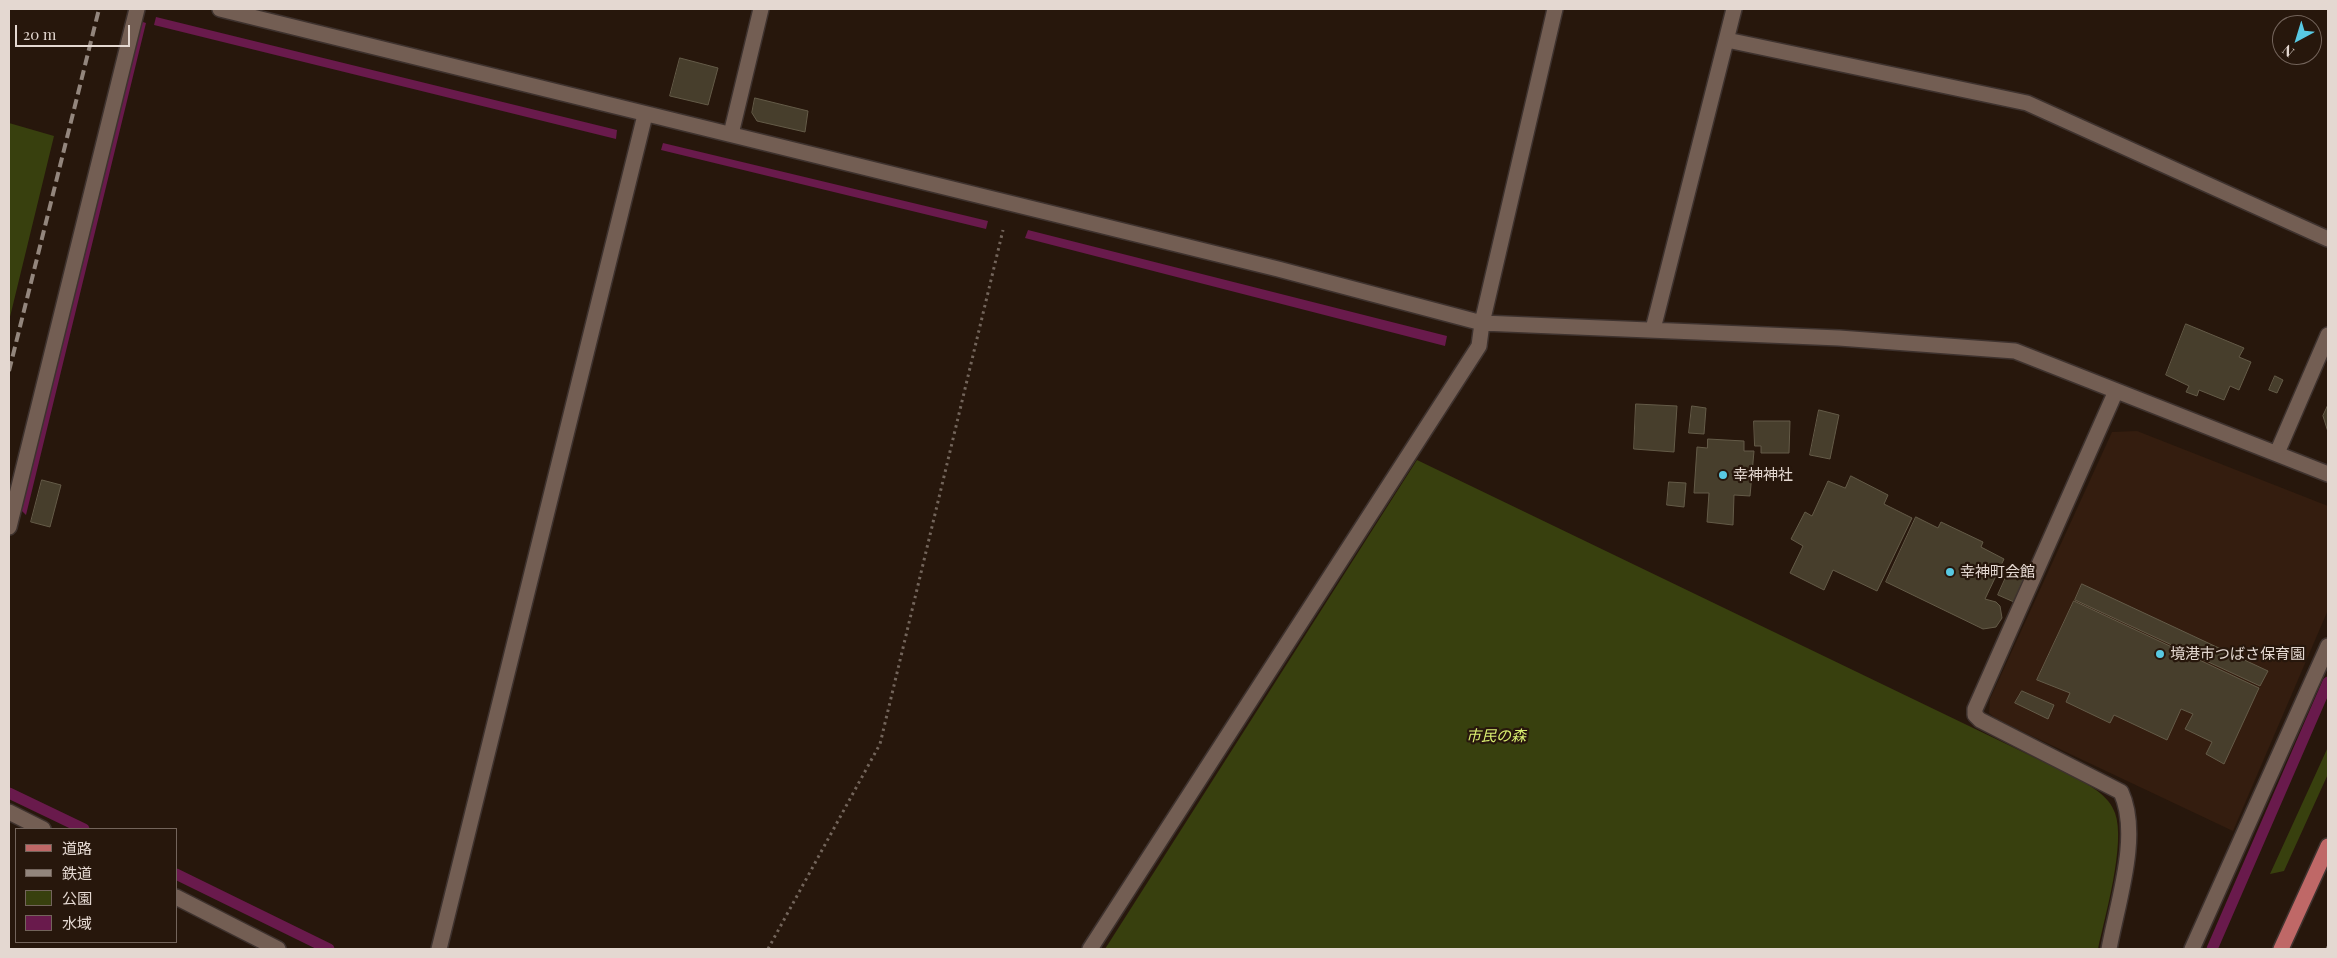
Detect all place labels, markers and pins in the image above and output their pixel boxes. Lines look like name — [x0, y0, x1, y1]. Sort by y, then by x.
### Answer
place label: 幸神神社 — [1733, 466, 1793, 484]
marker: 幸神神社 — [1717, 469, 1729, 481]
place label: 幸神町会館 — [1960, 563, 2035, 581]
marker: 幸神町会館 — [1944, 566, 1956, 578]
place label: 境港市つばさ保育園 — [2170, 645, 2305, 663]
marker: 境港市つばさ保育園 — [2154, 648, 2166, 660]

